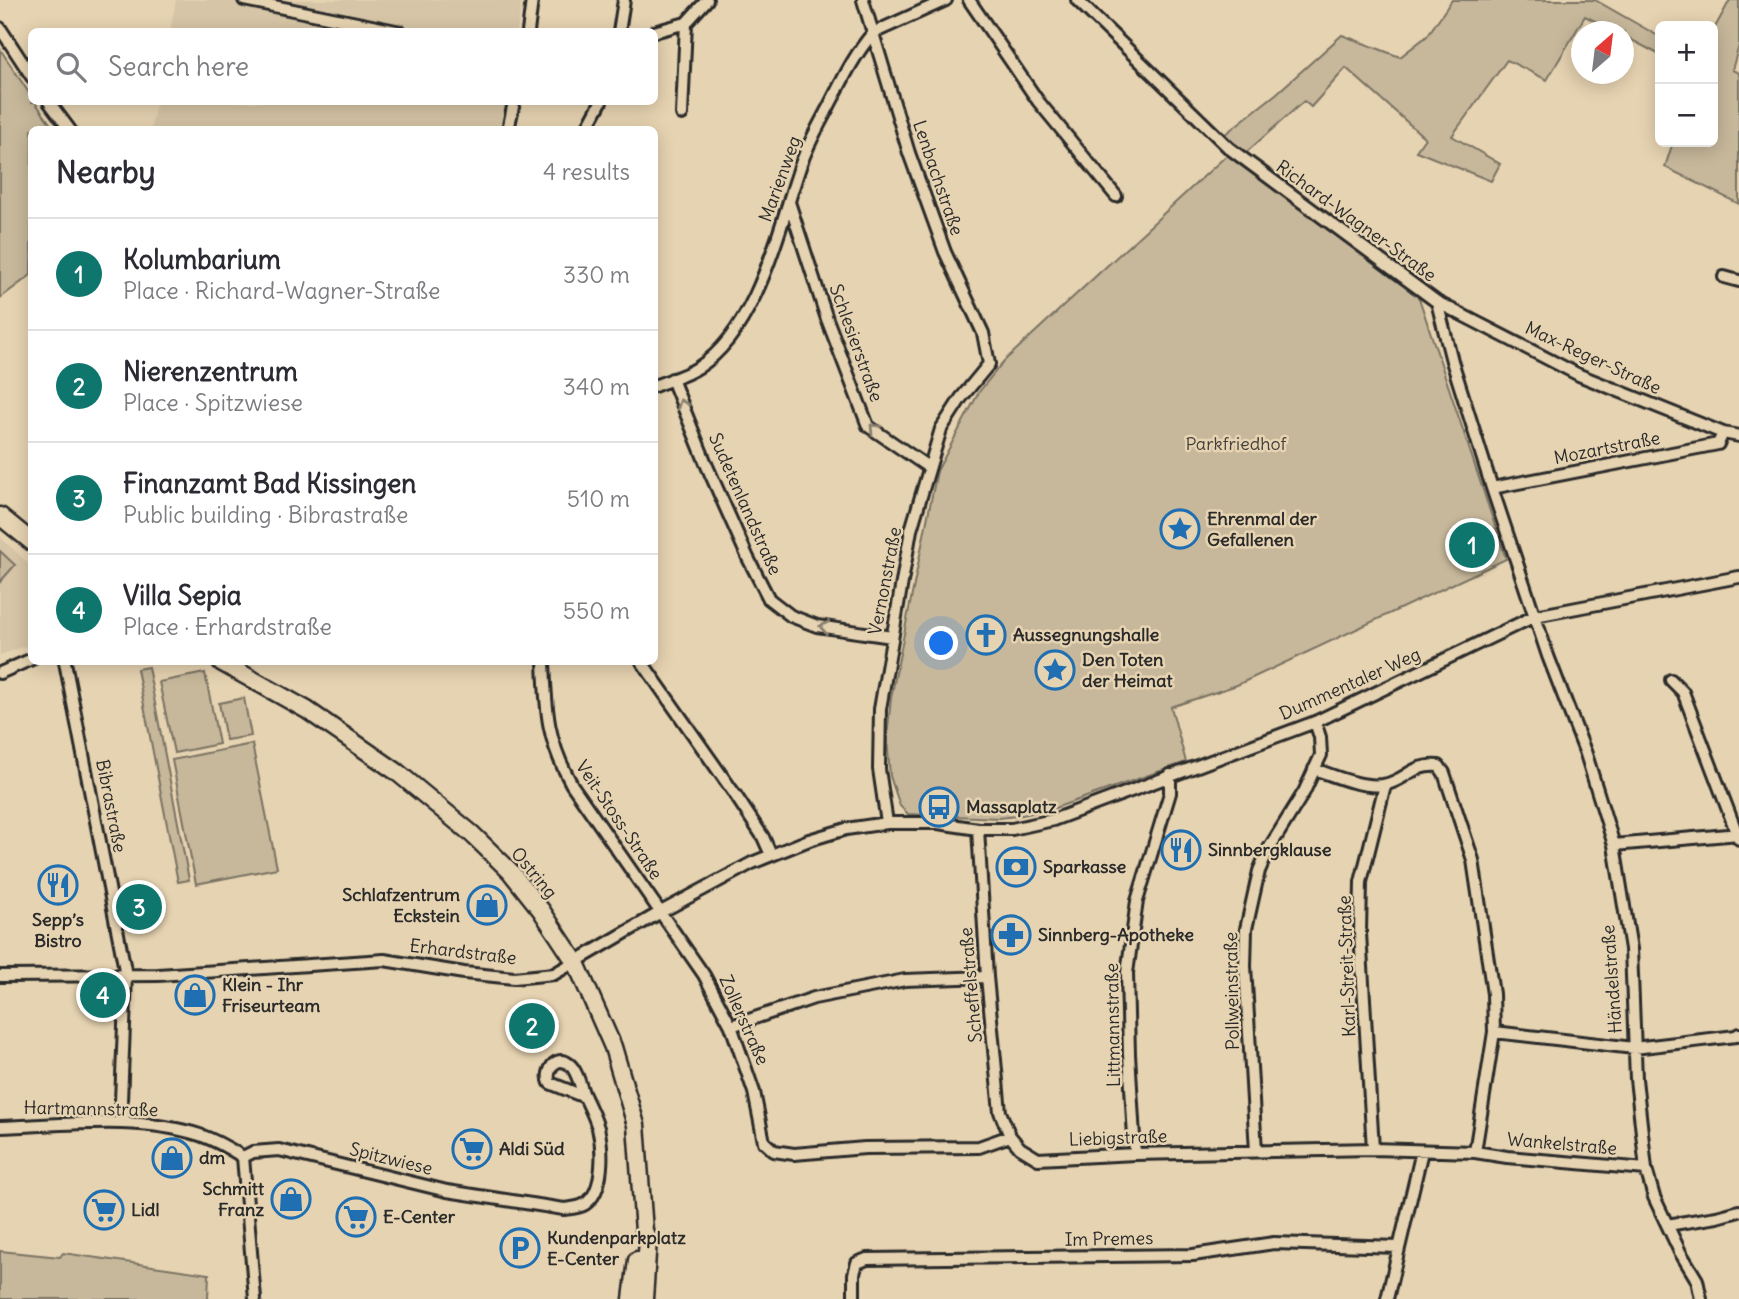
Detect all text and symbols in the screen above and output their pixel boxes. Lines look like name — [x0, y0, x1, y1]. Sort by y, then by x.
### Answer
north arrow — [1571, 21, 1634, 84]
map controls — [1655, 21, 1718, 147]
button: + — [1655, 21, 1718, 84]
search box — [28, 28, 658, 105]
icon: search — [52, 48, 90, 86]
text: Search here — [108, 50, 249, 83]
button: − — [1655, 84, 1718, 147]
street label: Lenbachstraße — [908, 117, 969, 238]
street label: Marienweg — [753, 133, 806, 225]
text: Nearby — [56, 153, 156, 191]
street label: Richard-Wagner-Straße — [1272, 155, 1441, 286]
text: 4 results — [543, 157, 630, 186]
text: Kolumbarium — [123, 243, 281, 276]
text: 1 — [74, 260, 84, 289]
text: 330 m — [563, 260, 630, 289]
text: Place · Richard-Wagner-Straße — [123, 276, 441, 305]
street label: Schlesierstraße — [825, 281, 888, 405]
street label: Max-Reger-Straße — [1522, 316, 1665, 399]
text: Nierenzentrum — [123, 355, 298, 388]
text: 2 — [73, 372, 85, 401]
text: 340 m — [563, 372, 630, 401]
text: Place · Spitzwiese — [123, 388, 303, 417]
one-way arrow — [677, 399, 691, 411]
one-way arrow — [870, 423, 882, 436]
street label: Mozartstraße — [1552, 426, 1662, 469]
street label: Sudetenlandstraße — [704, 429, 787, 578]
park label: Parkfriedhof — [1185, 432, 1288, 455]
text: Finanzamt Bad Kissingen — [123, 467, 416, 500]
text: 3 — [72, 484, 86, 513]
text: 510 m — [567, 484, 630, 513]
text: Public building · Bibrastraße — [123, 500, 408, 529]
place label: Ehrenmal der Gefallenen — [1207, 507, 1317, 551]
place icon: Ehrenmal der Gefallenen — [1159, 508, 1201, 550]
pin: 1 — [1449, 519, 1495, 571]
street label: Vernonstraße — [863, 525, 906, 637]
text: Villa Sepia — [123, 579, 242, 612]
text: 4 — [72, 596, 86, 625]
text: 550 m — [563, 596, 630, 625]
text: Place · Erhardstraße — [123, 612, 332, 641]
church icon: Aussegnungshalle — [965, 614, 1007, 656]
one-way arrow — [818, 620, 830, 635]
place label: Aussegnungshalle — [1013, 623, 1159, 646]
your location — [924, 626, 958, 660]
street label: Dummentaler Weg — [1276, 642, 1424, 725]
place label: Den Toten der Heimat — [1082, 648, 1173, 692]
place icon: Den Toten der Heimat — [1034, 649, 1076, 691]
street label: Veit-Stoss-Straße — [571, 756, 668, 884]
street label: Bibrastraße — [91, 757, 132, 854]
bus stop icon: Massaplatz — [918, 786, 960, 828]
place label: Massaplatz — [966, 795, 1057, 818]
restaurant icon: Sinnbergklause — [1160, 829, 1202, 871]
place label: Sinnbergklause — [1208, 838, 1332, 861]
street label: Ostring — [506, 842, 562, 903]
bank icon: Sparkasse — [995, 846, 1037, 888]
place label: Sparkasse — [1043, 855, 1127, 878]
restaurant icon: Sepp’s Bistro — [37, 864, 79, 906]
pin: 3 — [116, 881, 162, 933]
place label: Schlafzentrum Eckstein — [342, 883, 461, 927]
shop icon: Schlafzentrum Eckstein — [466, 884, 508, 926]
street label: Karl-Streit-Straße — [1333, 895, 1360, 1037]
place label: Sepp’s Bistro — [32, 908, 84, 952]
pharmacy icon: Sinnberg-Apotheke — [990, 914, 1032, 956]
place label: Sinnberg-Apotheke — [1038, 923, 1194, 946]
street label: Händelstraße — [1596, 924, 1627, 1034]
street label: Scheffelstraße — [954, 927, 987, 1044]
street label: Pollweinstraße — [1219, 932, 1244, 1050]
street label: Erhardstraße — [408, 934, 518, 969]
street label: Littmannstraße — [1100, 963, 1125, 1087]
pin: 4 — [80, 969, 126, 1021]
street label: Zollerstraße — [714, 971, 775, 1068]
place label: Klein - Ihr Friseurteam — [222, 973, 320, 1017]
shop icon: Klein - Ihr Friseurteam — [174, 974, 216, 1016]
pin: 2 — [509, 1000, 555, 1052]
street label: Hartmannstraße — [23, 1096, 159, 1121]
street label: Liebigstraße — [1068, 1124, 1168, 1151]
street label: Wankelstraße — [1506, 1127, 1618, 1160]
supermarket icon: Aldi Süd — [451, 1128, 493, 1170]
shop icon: dm — [151, 1137, 193, 1179]
street label: Spitzwiese — [347, 1137, 435, 1180]
place label: Aldi Süd — [499, 1137, 565, 1160]
place label: dm — [199, 1146, 226, 1169]
place label: Schmitt Franz — [202, 1177, 265, 1221]
shop icon: Schmitt Franz — [270, 1178, 312, 1220]
supermarket icon: Lidl — [83, 1189, 125, 1231]
supermarket icon: E-Center — [335, 1196, 377, 1238]
place label: Lidl — [131, 1198, 159, 1221]
place label: E-Center — [383, 1205, 456, 1228]
place label: Kundenparkplatz E-Center — [547, 1226, 686, 1270]
street label: Im Premes — [1064, 1226, 1154, 1251]
parking icon: Kundenparkplatz E-Center — [499, 1227, 541, 1269]

